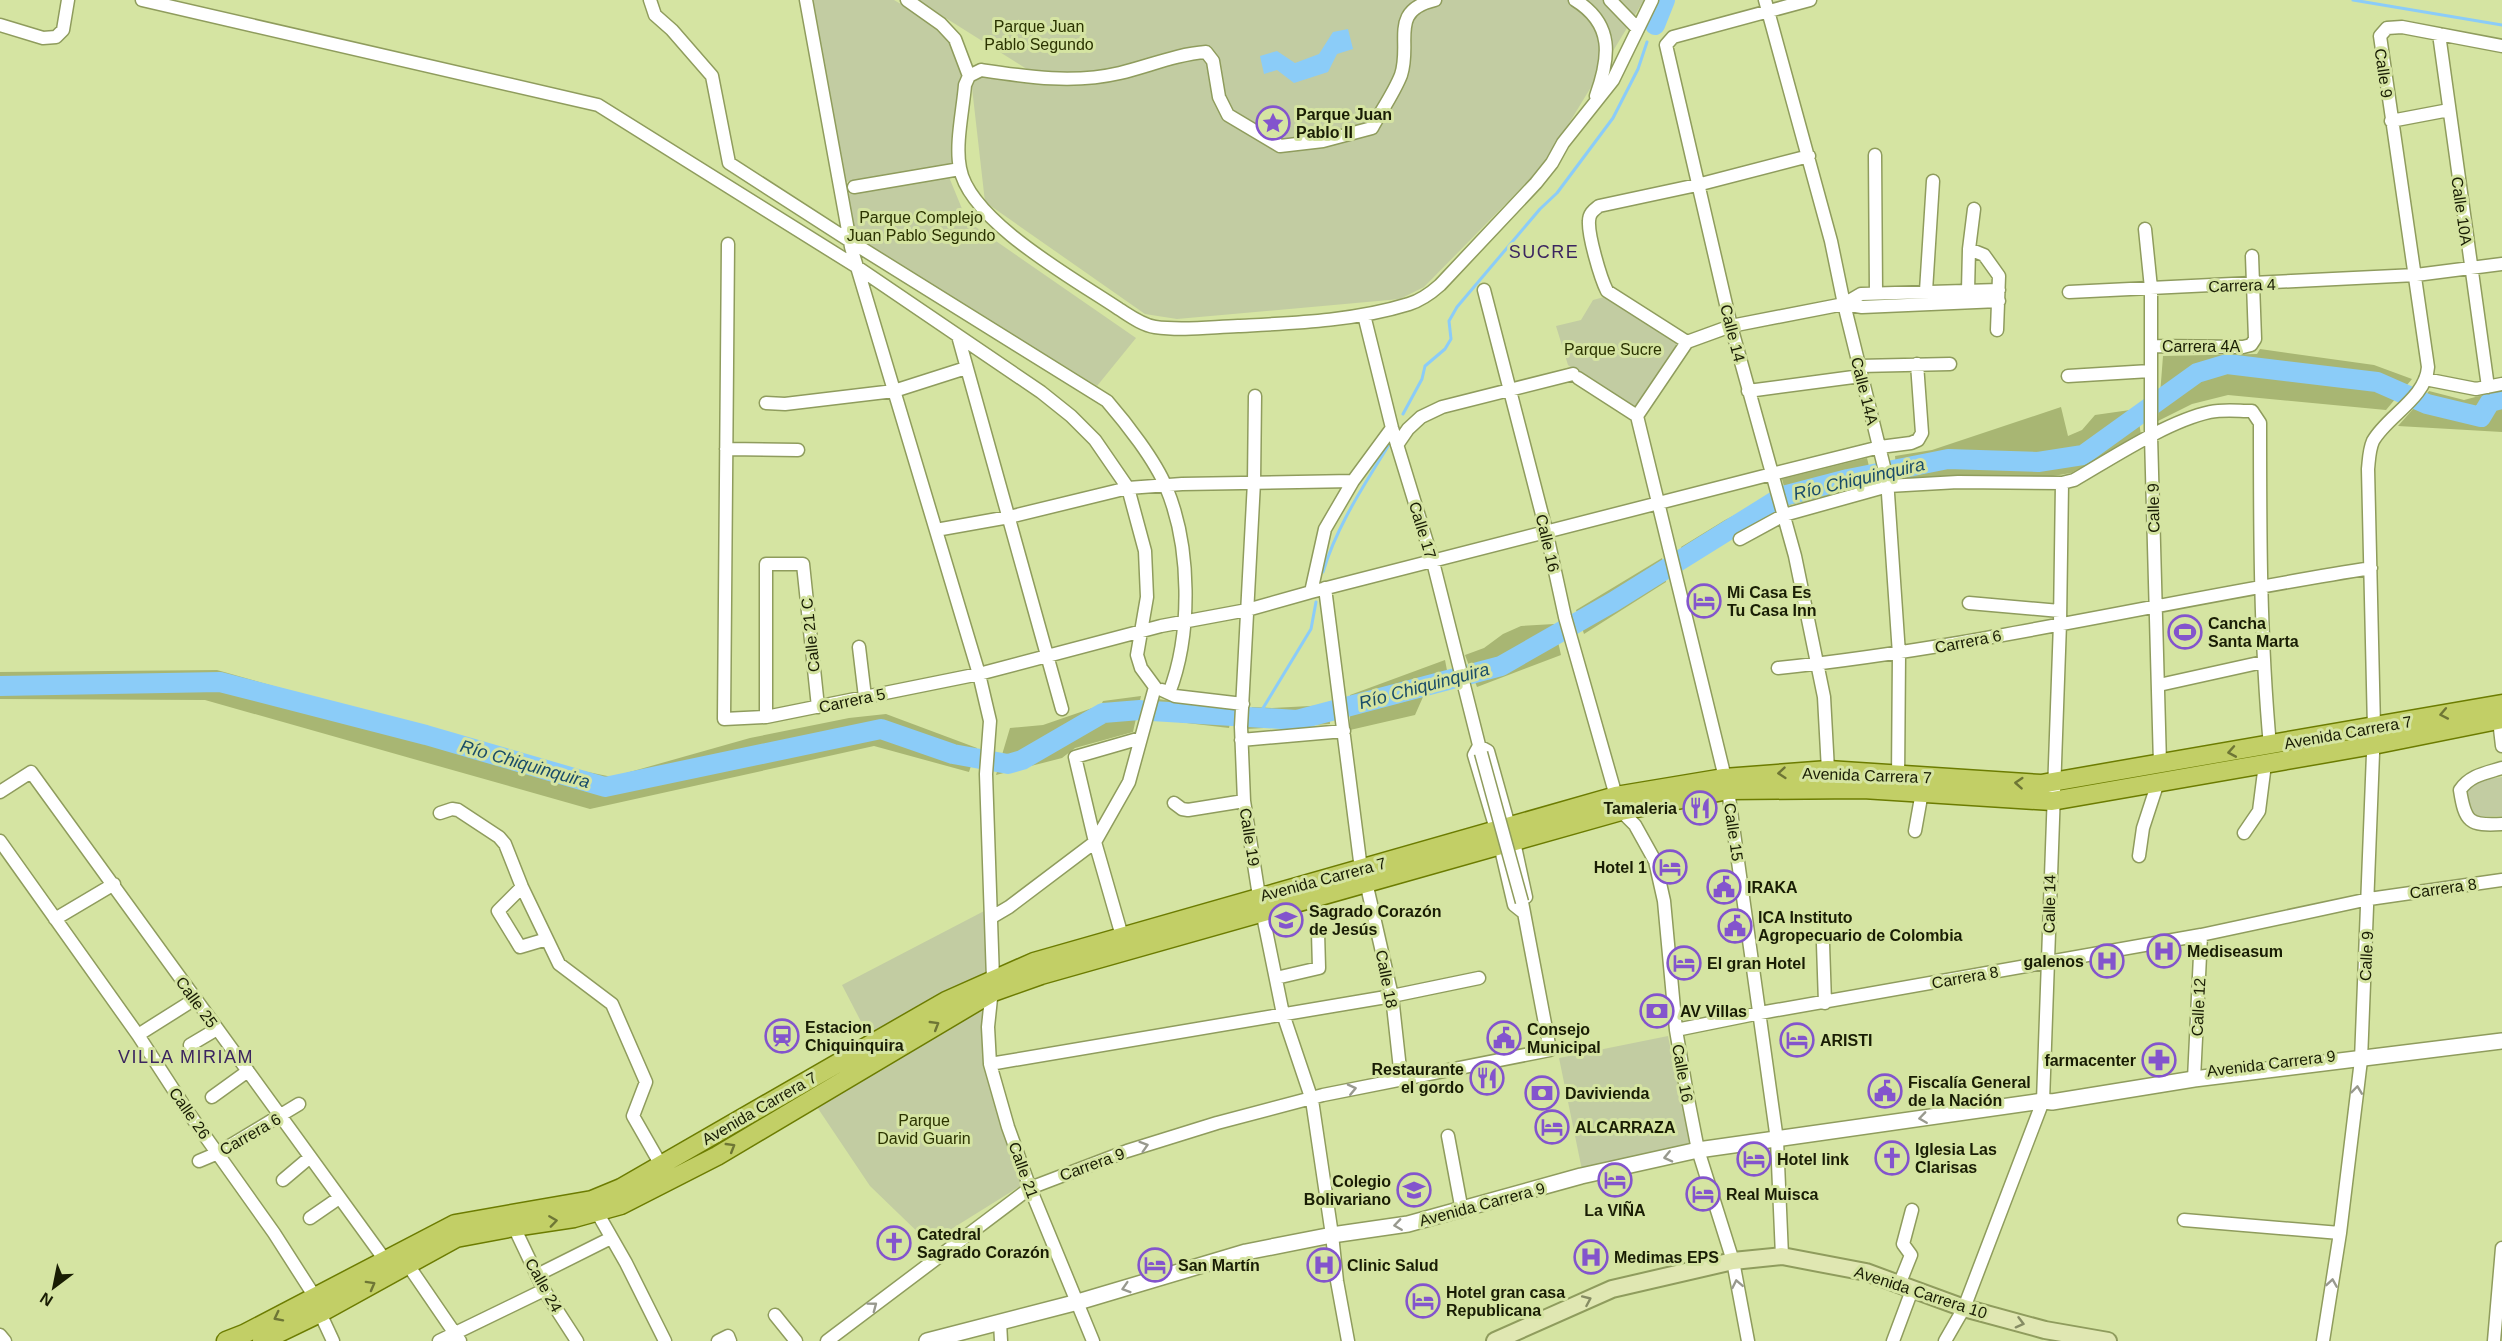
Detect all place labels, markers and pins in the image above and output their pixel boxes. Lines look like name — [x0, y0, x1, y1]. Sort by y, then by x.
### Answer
place icon: Parque Juan Pablo II — [1255, 105, 1291, 141]
place label: Parque Juan Pablo II — [1296, 106, 1392, 141]
hotel icon: Mi Casa Es Tu Casa Inn — [1686, 583, 1722, 619]
place label: Mi Casa Es Tu Casa Inn — [1727, 584, 1817, 619]
sports icon: Cancha Santa Marta — [2167, 614, 2203, 650]
place label: Cancha Santa Marta — [2208, 615, 2299, 650]
restaurant icon: Tamaleria — [1682, 790, 1718, 826]
place label: Tamaleria — [1603, 800, 1677, 817]
hotel icon: Hotel 1 — [1652, 849, 1688, 885]
place label: Hotel 1 — [1594, 859, 1647, 876]
public building icon: IRAKA — [1706, 869, 1742, 905]
place label: IRAKA — [1747, 879, 1798, 896]
school or university icon: Sagrado Corazón de Jesús — [1268, 902, 1304, 938]
place label: Sagrado Corazón de Jesús — [1309, 903, 1441, 938]
public building icon: ICA Instituto Agropecuario de Colombia — [1717, 908, 1753, 944]
place label: ICA Instituto Agropecuario de Colombia — [1758, 909, 1963, 944]
hospital icon: Mediseasum — [2146, 933, 2182, 969]
hospital icon: galenos — [2089, 943, 2125, 979]
place label: Mediseasum — [2187, 943, 2283, 960]
hotel icon: El gran Hotel — [1666, 945, 1702, 981]
place label: galenos — [2024, 953, 2084, 970]
place label: El gran Hotel — [1707, 955, 1806, 972]
bank icon: AV Villas — [1639, 993, 1675, 1029]
place label: AV Villas — [1680, 1003, 1747, 1020]
station icon: Estacion Chiquinquira — [764, 1018, 800, 1054]
place label: Estacion Chiquinquira — [805, 1019, 904, 1054]
public building icon: Consejo Municipal — [1486, 1020, 1522, 1056]
place label: Consejo Municipal — [1527, 1021, 1601, 1056]
hotel icon: ARISTI — [1779, 1022, 1815, 1058]
place label: ARISTI — [1820, 1032, 1872, 1049]
pharmacy icon: farmacenter — [2141, 1042, 2177, 1078]
place label: farmacenter — [2044, 1052, 2136, 1069]
restaurant icon: Restaurante el gordo — [1469, 1060, 1505, 1096]
place label: Restaurante el gordo — [1372, 1061, 1464, 1096]
public building icon: Fiscalía General de la Nación — [1867, 1073, 1903, 1109]
place label: Fiscalía General de la Nación — [1908, 1074, 2031, 1109]
bank icon: Davivienda — [1524, 1075, 1560, 1111]
place label: Davivienda — [1565, 1085, 1650, 1102]
hotel icon: ALCARRAZA — [1534, 1109, 1570, 1145]
place label: ALCARRAZA — [1575, 1119, 1676, 1136]
church icon: Iglesia Las Clarisas — [1874, 1140, 1910, 1176]
hotel icon: Hotel link — [1736, 1141, 1772, 1177]
place label: Iglesia Las Clarisas — [1915, 1141, 1997, 1176]
place label: Hotel link — [1777, 1151, 1849, 1168]
hotel icon: La VIÑA — [1597, 1162, 1633, 1198]
school or university icon: Colegio Bolivariano — [1396, 1172, 1432, 1208]
place label: Colegio Bolivariano — [1304, 1173, 1391, 1208]
hotel icon: Real Muisca — [1685, 1176, 1721, 1212]
place label: Real Muisca — [1726, 1186, 1819, 1203]
place label: La VIÑA — [1584, 1200, 1646, 1219]
church icon: Catedral Sagrado Corazón — [876, 1225, 912, 1261]
place label: Catedral Sagrado Corazón — [917, 1226, 1049, 1261]
hospital icon: Medimas EPS — [1573, 1239, 1609, 1275]
hotel icon: San Martín — [1137, 1247, 1173, 1283]
hospital icon: Clinic Salud — [1306, 1247, 1342, 1283]
place label: Medimas EPS — [1614, 1249, 1719, 1266]
place label: San Martín — [1178, 1257, 1260, 1274]
place label: Clinic Salud — [1347, 1257, 1439, 1274]
hotel icon: Hotel gran casa Republicana — [1405, 1283, 1441, 1319]
place label: Hotel gran casa Republicana — [1446, 1284, 1565, 1319]

